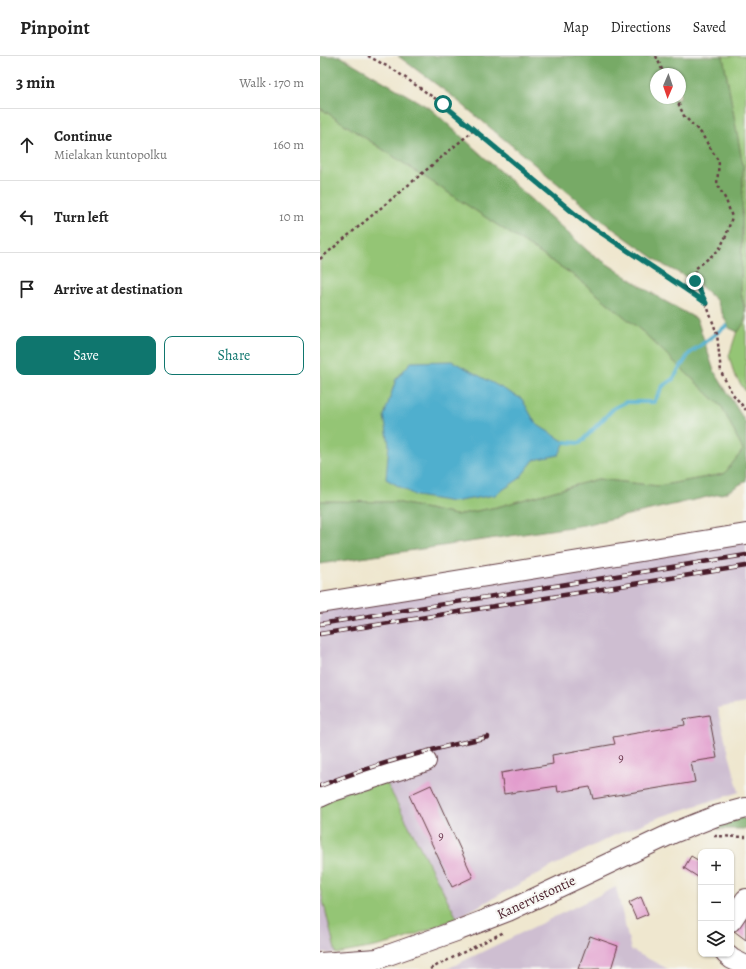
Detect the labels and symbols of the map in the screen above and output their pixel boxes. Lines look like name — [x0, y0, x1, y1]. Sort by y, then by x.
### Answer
north arrow — [650, 68, 686, 104]
route start — [434, 95, 452, 113]
route end — [686, 272, 704, 290]
house number: 9 — [618, 750, 624, 766]
house number: 9 — [438, 828, 444, 844]
street label: Kanervistontie — [494, 871, 579, 924]

